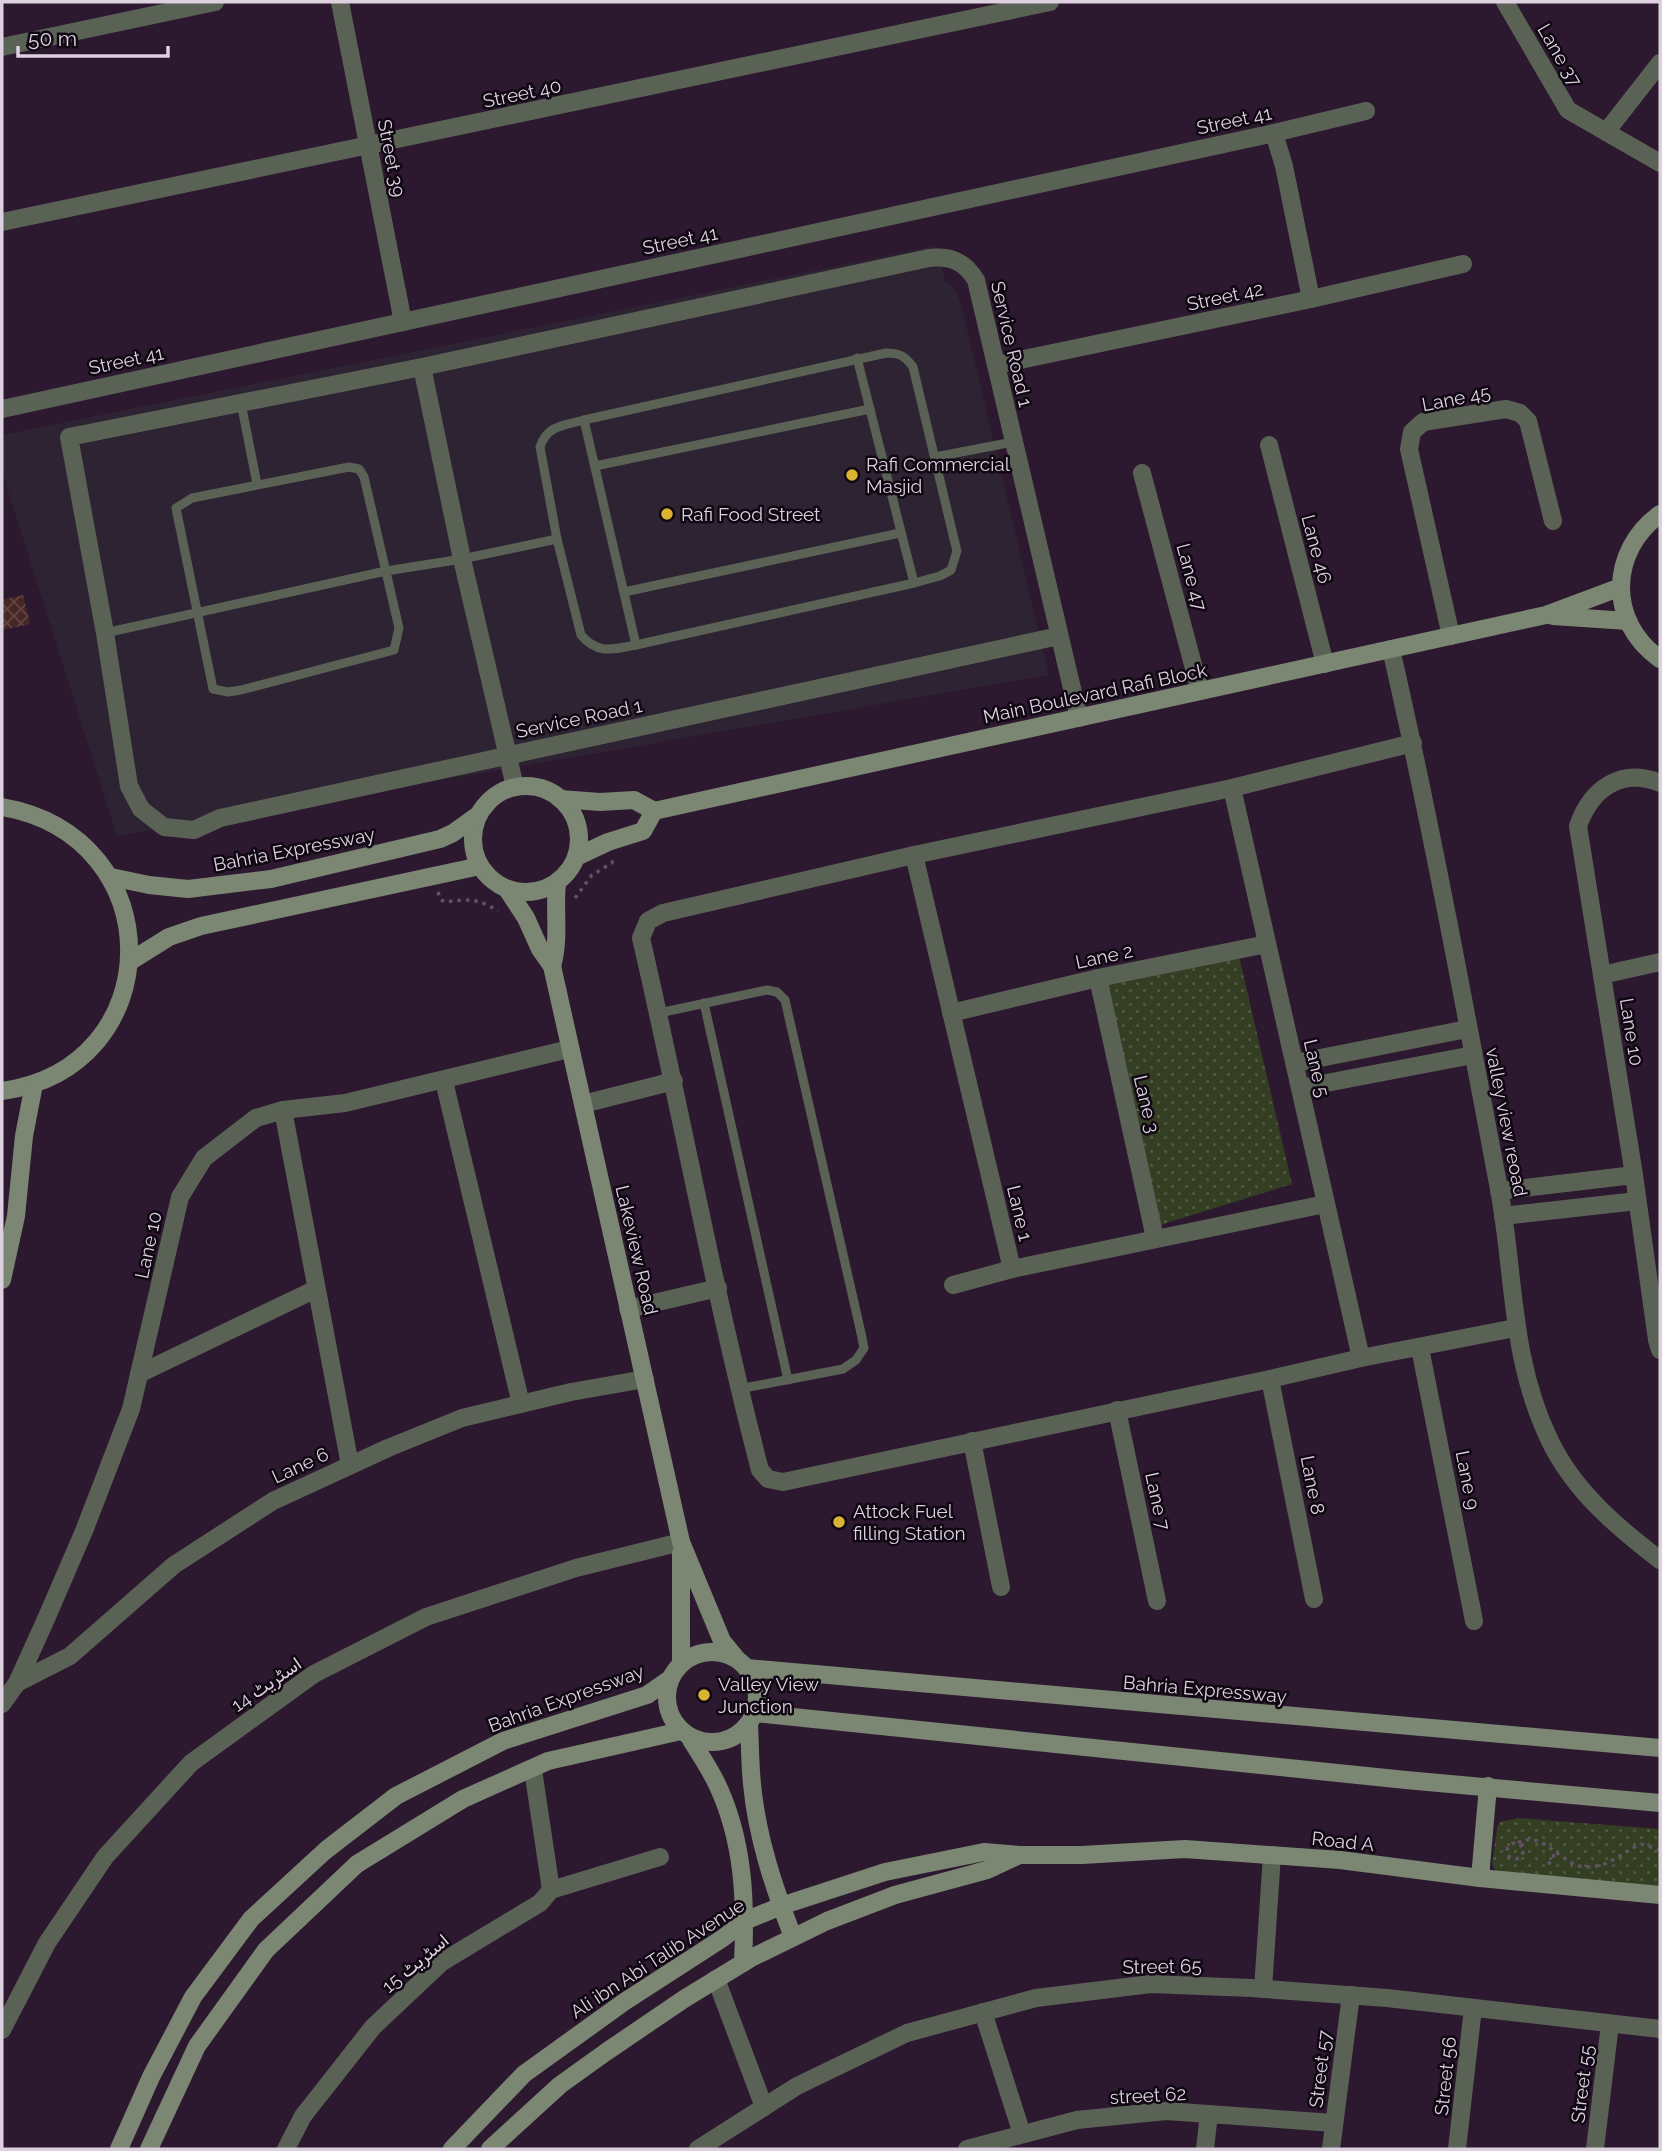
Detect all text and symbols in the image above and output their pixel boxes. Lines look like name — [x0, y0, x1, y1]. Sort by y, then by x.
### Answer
scale bar — [18, 14, 168, 58]
street label: Lane 37 — [1533, 20, 1587, 90]
text: 50 m — [28, 26, 77, 51]
street label: Street 40 — [481, 74, 563, 112]
street label: Street 41 — [1195, 101, 1273, 139]
street label: Street 39 — [374, 117, 410, 199]
street label: Street 41 — [641, 221, 719, 259]
street label: Street 42 — [1185, 277, 1265, 315]
street label: Service Road 1 — [987, 279, 1037, 409]
street label: Street 41 — [87, 341, 165, 379]
street label: Lane 45 — [1420, 381, 1492, 415]
place label: Rafi Commercial Masjid — [866, 453, 1011, 497]
marker: Rafi Commercial Masjid — [844, 467, 860, 483]
place label: Rafi Food Street — [681, 503, 821, 525]
marker: Rafi Food Street — [659, 506, 675, 522]
street label: Lane 46 — [1297, 512, 1337, 586]
street label: Lane 47 — [1172, 541, 1212, 613]
street label: Main Boulevard Rafi Block — [981, 659, 1209, 727]
street label: Service Road 1 — [514, 694, 644, 742]
street label: Bahria Expressway — [211, 823, 377, 875]
street label: Lane 2 — [1073, 939, 1135, 973]
street label: Lane 10 — [1616, 997, 1648, 1067]
street label: Lane 5 — [1300, 1037, 1334, 1099]
street label: valley view reoad — [1482, 1046, 1532, 1198]
street label: Lane 3 — [1130, 1073, 1164, 1135]
street label: Lakeview Road — [611, 1183, 663, 1317]
street label: Lane 1 — [1003, 1183, 1037, 1243]
street label: Lane 10 — [130, 1209, 166, 1281]
street label: Lane 6 — [268, 1442, 332, 1488]
street label: Lane 9 — [1452, 1449, 1484, 1511]
street label: Lane 8 — [1296, 1454, 1330, 1516]
street label: Lane 7 — [1141, 1470, 1175, 1532]
place label: Attock Fuel filling Station — [853, 1500, 966, 1544]
marker: Attock Fuel filling Station — [831, 1514, 847, 1530]
street label: اسٹریٹ 14 — [227, 1652, 306, 1717]
street label: Bahria Expressway — [485, 1660, 647, 1736]
street label: Bahria Expressway — [1122, 1671, 1288, 1707]
place label: Valley View Junction — [718, 1673, 819, 1717]
marker: Valley View Junction — [696, 1687, 712, 1703]
street label: Road A — [1311, 1827, 1375, 1855]
street label: Ali ibn Abi Talib Avenue — [566, 1893, 748, 2023]
street label: اسٹریٹ 15 — [377, 1929, 453, 1998]
street label: Street 65 — [1122, 1954, 1202, 1978]
street label: Street 57 — [1304, 2029, 1336, 2109]
street label: Street 56 — [1430, 2035, 1460, 2117]
street label: Street 55 — [1566, 2044, 1598, 2124]
street label: street 62 — [1109, 2082, 1187, 2108]

